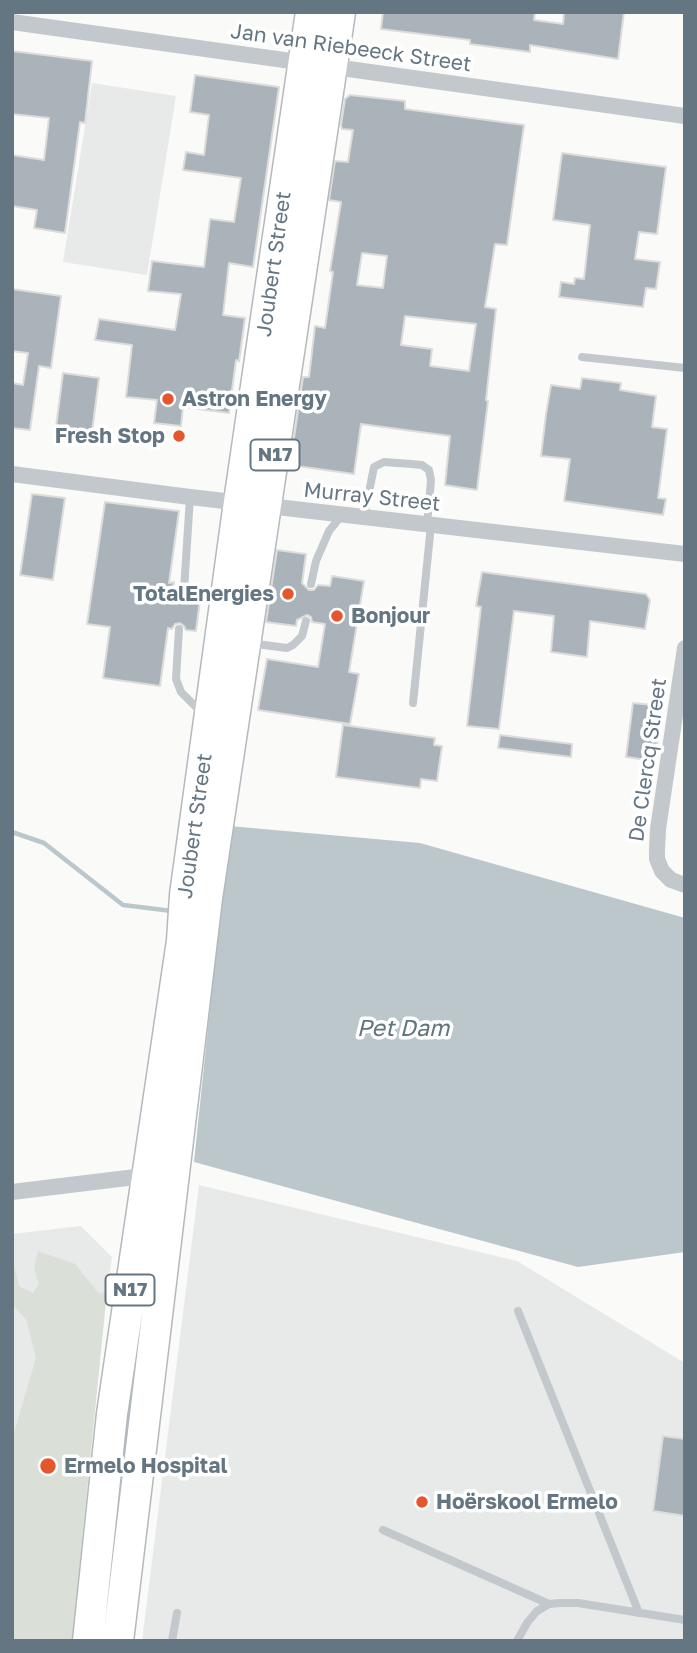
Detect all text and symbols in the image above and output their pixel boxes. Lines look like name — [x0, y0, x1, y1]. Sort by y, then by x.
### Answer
street label: Jan van Riebeeck Street — [229, 19, 473, 77]
street label: Joubert Street — [251, 190, 297, 338]
place label: Astron Energy — [182, 386, 327, 412]
marker: Astron Energy — [160, 391, 176, 407]
place label: Fresh Stop — [55, 423, 165, 449]
marker: Fresh Stop — [171, 428, 187, 444]
road number: N17 — [250, 440, 300, 470]
street label: Murray Street — [302, 477, 442, 517]
place label: TotalEnergies — [133, 581, 274, 607]
marker: TotalEnergies — [280, 586, 296, 602]
place label: Bonjour — [351, 603, 430, 629]
marker: Bonjour — [329, 608, 345, 624]
street label: De Clercq Street — [624, 677, 672, 843]
street label: Joubert Street — [172, 752, 218, 900]
water label: Pet Dam — [357, 1015, 449, 1043]
road number: N17 — [106, 1274, 154, 1306]
place label: Ermelo Hospital — [64, 1453, 227, 1479]
marker: Ermelo Hospital — [38, 1456, 58, 1476]
place label: Hoërskool Ermelo — [436, 1489, 618, 1515]
marker: Hoërskool Ermelo — [414, 1494, 430, 1510]

